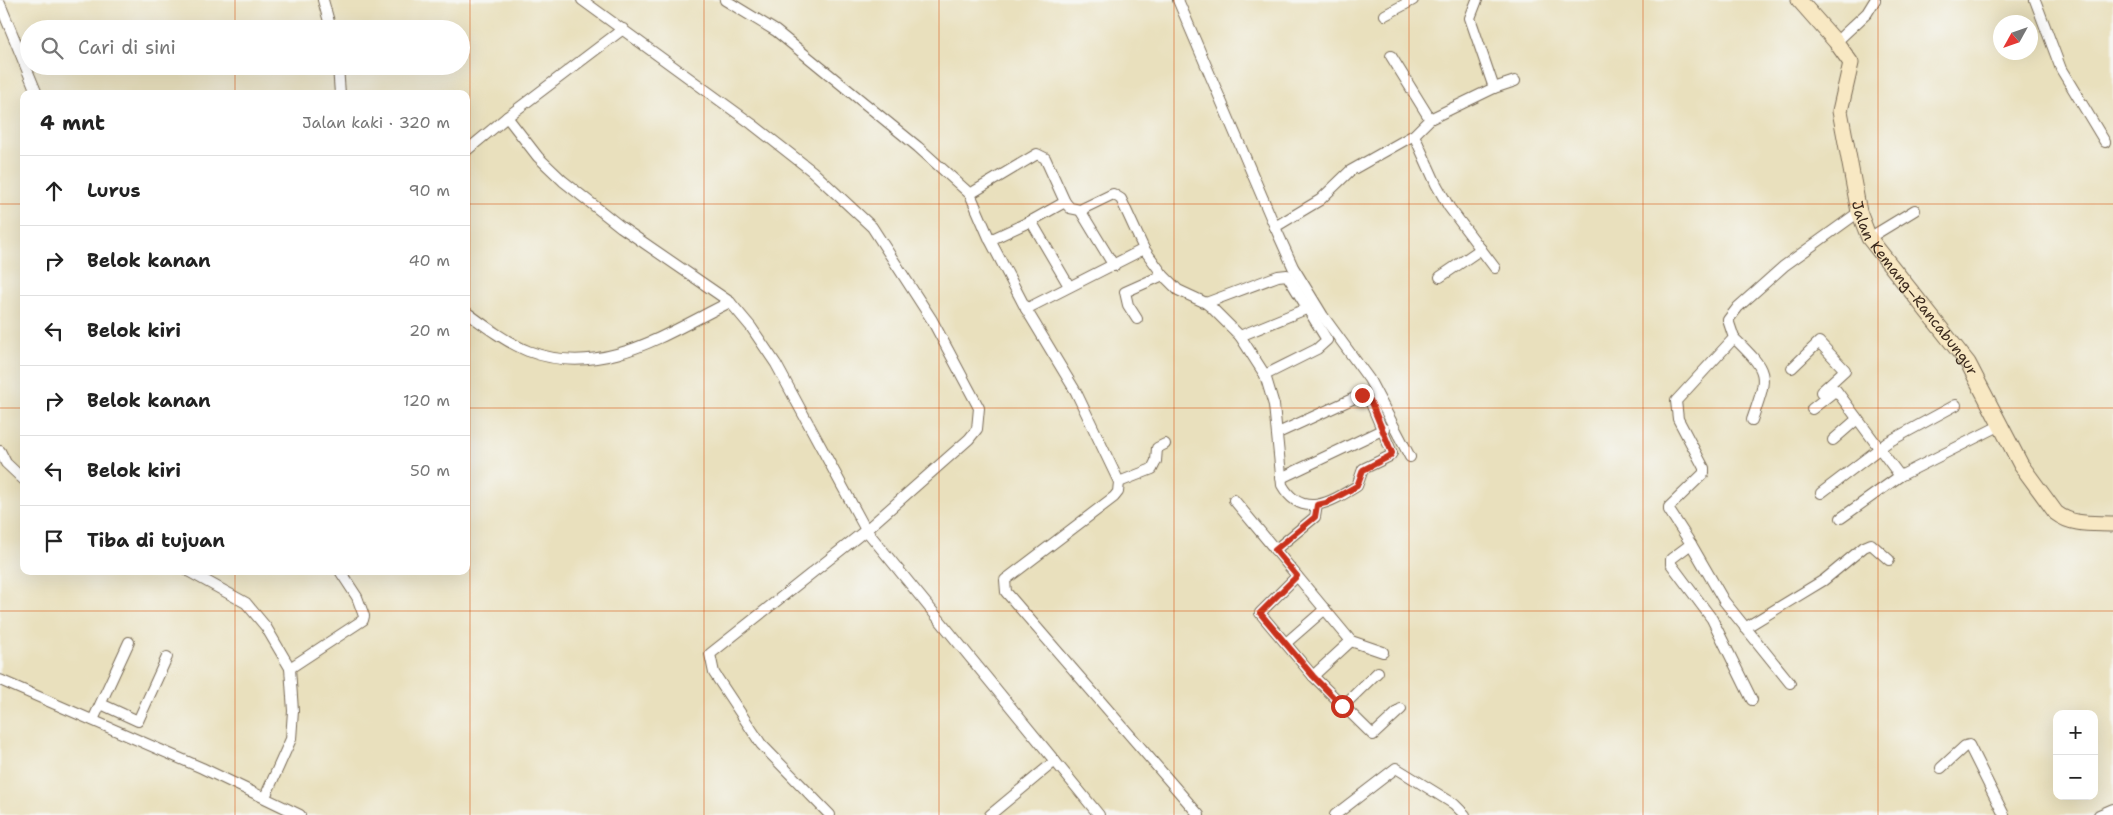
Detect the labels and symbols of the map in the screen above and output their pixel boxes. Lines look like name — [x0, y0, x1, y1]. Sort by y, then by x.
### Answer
north arrow — [1993, 15, 2038, 60]
street label: Jalan Kemang–Rancabungur — [1847, 199, 1983, 379]
route end — [1351, 384, 1374, 407]
route start — [1331, 695, 1354, 718]

